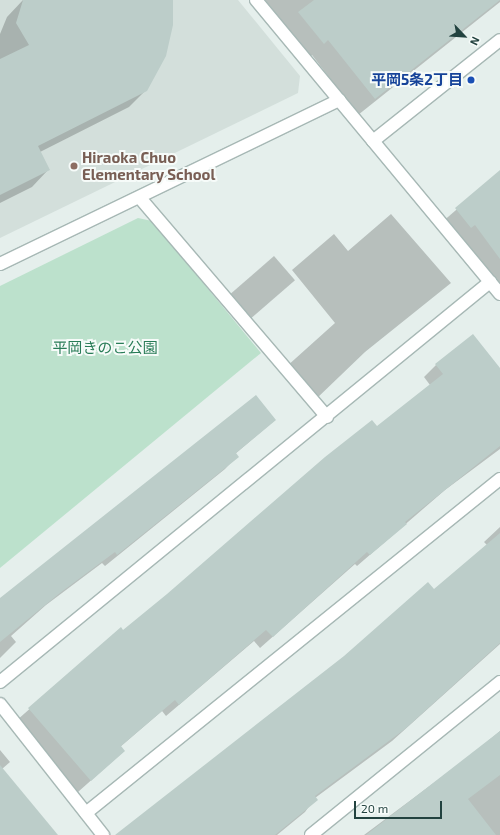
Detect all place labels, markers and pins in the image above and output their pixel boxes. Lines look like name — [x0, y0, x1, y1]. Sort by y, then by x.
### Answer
place label: 平岡5条2丁目 — [371, 71, 463, 89]
marker: 平岡5条2丁目 — [466, 75, 476, 85]
place label: Hiraoka Chuo Elementary School — [82, 148, 216, 183]
marker: Hiraoka Chuo Elementary School — [69, 161, 79, 171]

